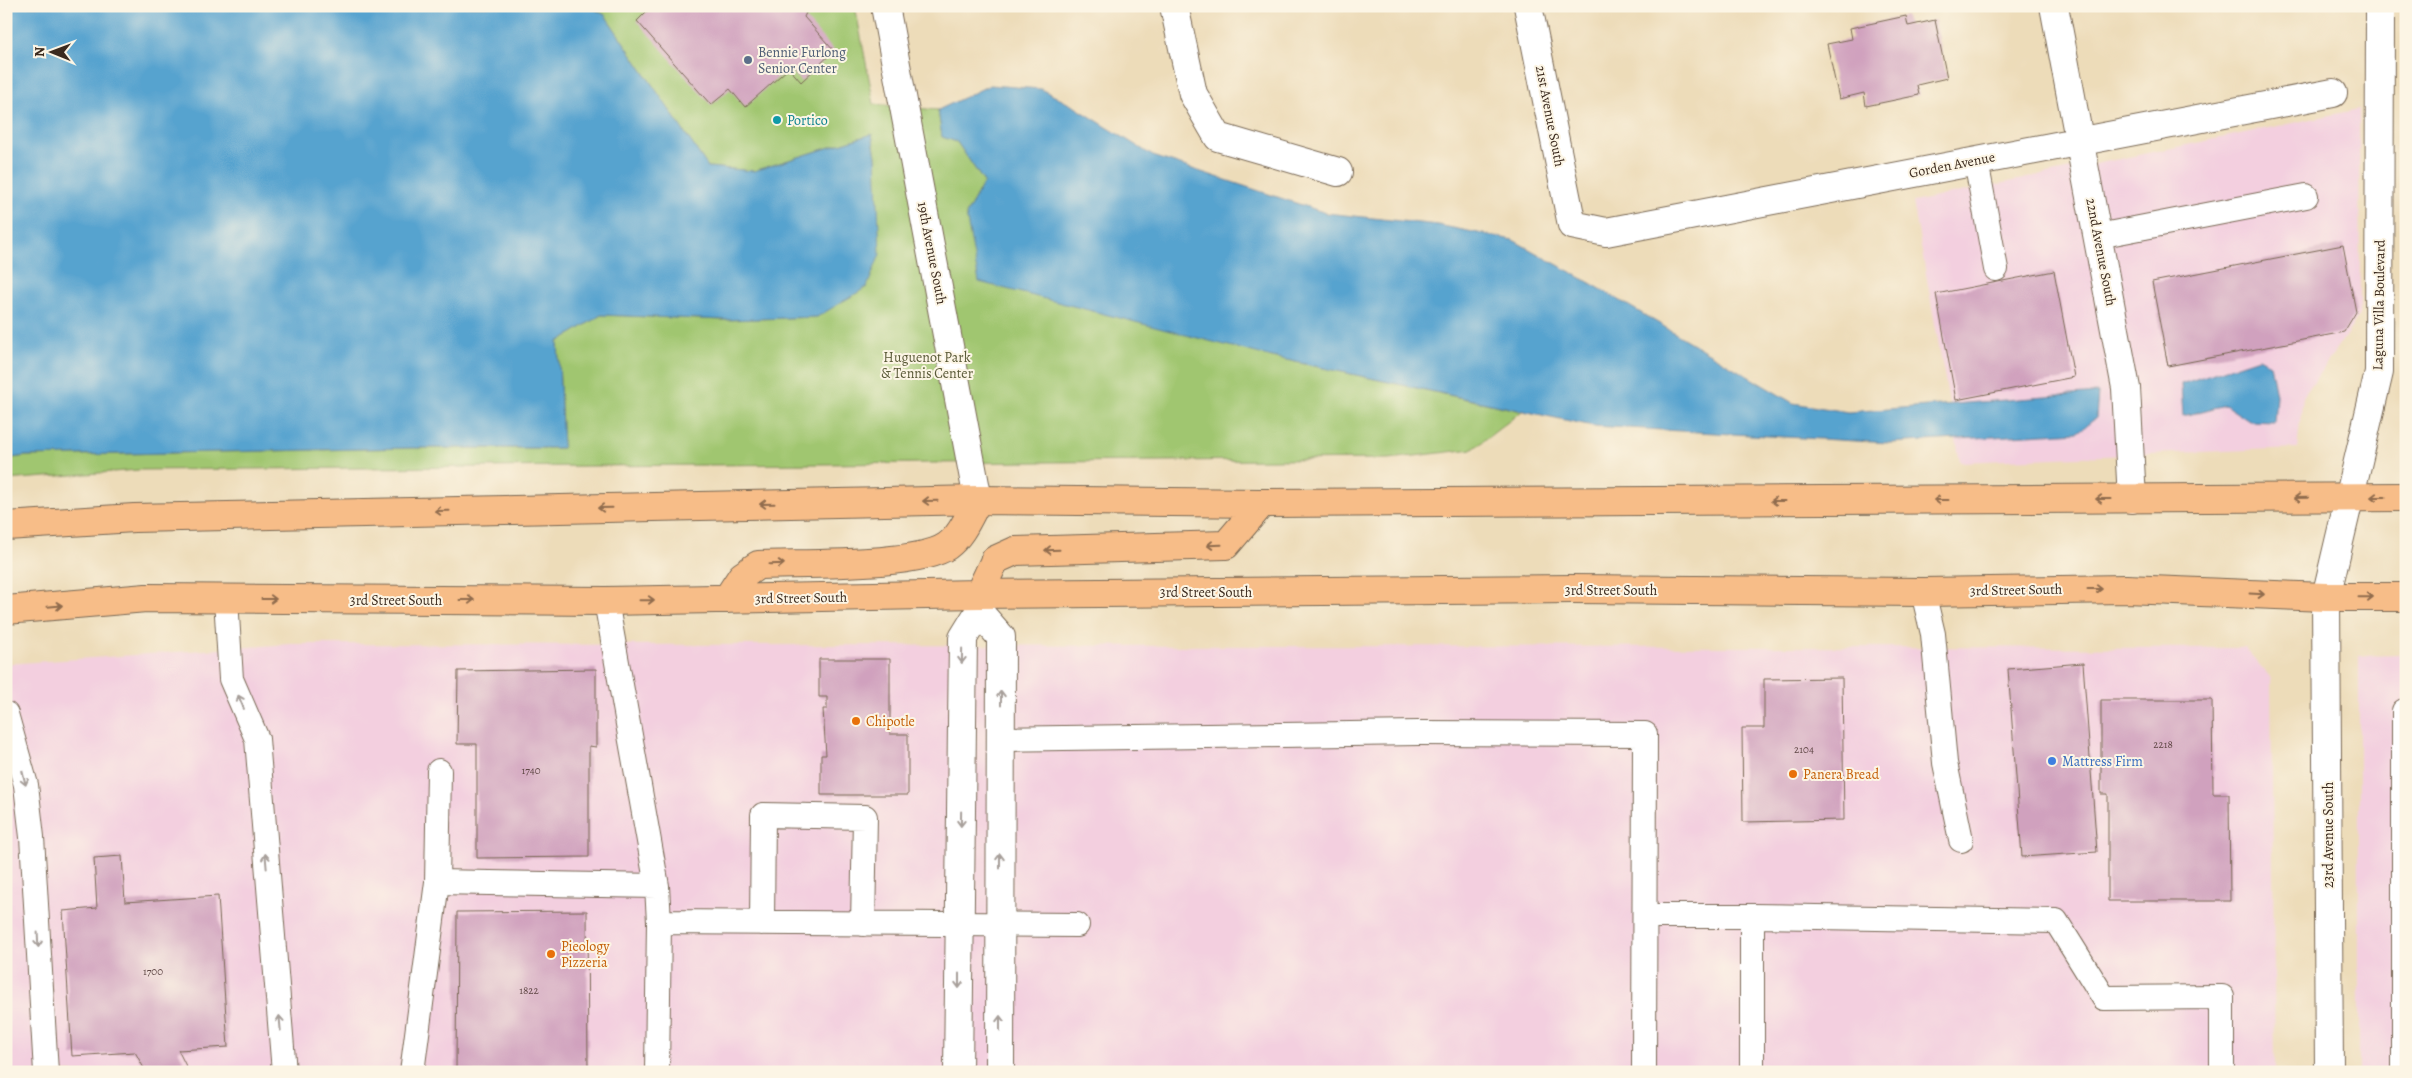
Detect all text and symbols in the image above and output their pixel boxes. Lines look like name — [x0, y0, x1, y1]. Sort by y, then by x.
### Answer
north arrow — [28, 28, 78, 78]
place label: Bennie Furlong Senior Center — [758, 43, 846, 78]
text: N — [30, 47, 49, 57]
marker: Bennie Furlong Senior Center — [742, 54, 754, 66]
street label: 21st Avenue South — [1531, 64, 1569, 169]
place label: Portico — [787, 111, 828, 130]
marker: Portico — [771, 114, 783, 126]
street label: Gorden Avenue — [1907, 147, 1997, 183]
street label: 22nd Avenue South — [2081, 196, 2121, 308]
street label: 19th Avenue South — [913, 200, 951, 307]
street label: Laguna Villa Boulevard — [2368, 239, 2390, 371]
park label: Huguenot Park & Tennis Center — [881, 348, 974, 383]
one-way arrow — [2370, 492, 2386, 502]
one-way arrow — [2293, 493, 2310, 503]
one-way arrow — [2096, 494, 2112, 504]
one-way arrow — [1933, 495, 1950, 505]
one-way arrow — [922, 496, 938, 505]
one-way arrow — [1771, 496, 1787, 506]
one-way arrow — [759, 499, 776, 509]
one-way arrow — [597, 503, 613, 512]
one-way arrow — [435, 506, 451, 516]
one-way arrow — [1207, 540, 1223, 550]
one-way arrow — [1044, 545, 1060, 554]
one-way arrow — [768, 559, 785, 569]
street label: 3rd Street South — [1970, 580, 2063, 600]
street label: 3rd Street South — [1565, 581, 1658, 600]
street label: 3rd Street South — [1160, 583, 1253, 602]
one-way arrow — [2086, 584, 2102, 594]
street label: 3rd Street South — [755, 588, 848, 608]
one-way arrow — [2248, 589, 2265, 599]
street label: 3rd Street South — [350, 591, 443, 610]
one-way arrow — [2358, 592, 2374, 602]
one-way arrow — [261, 594, 277, 604]
one-way arrow — [458, 595, 475, 605]
one-way arrow — [638, 595, 655, 605]
one-way arrow — [47, 601, 63, 611]
one-way arrow — [957, 648, 967, 664]
one-way arrow — [996, 690, 1006, 706]
one-way arrow — [236, 695, 245, 710]
place label: Chipotle — [866, 712, 915, 731]
marker: Chipotle — [850, 715, 862, 727]
house number: 2218 — [2153, 737, 2173, 752]
house number: 2104 — [1794, 742, 1814, 757]
place label: Mattress Firm — [2062, 752, 2143, 771]
marker: Mattress Firm — [2046, 755, 2058, 767]
house number: 1740 — [521, 763, 541, 778]
place label: Panera Bread — [1803, 765, 1880, 784]
marker: Panera Bread — [1787, 768, 1799, 780]
one-way arrow — [19, 770, 29, 786]
street label: 23rd Avenue South — [2319, 781, 2338, 888]
one-way arrow — [956, 810, 966, 826]
one-way arrow — [995, 853, 1005, 869]
one-way arrow — [262, 854, 271, 870]
one-way arrow — [34, 932, 43, 948]
place label: Pieology Pizzeria — [561, 937, 610, 972]
marker: Pieology Pizzeria — [545, 948, 557, 960]
house number: 1700 — [143, 964, 163, 979]
one-way arrow — [954, 972, 964, 989]
house number: 1822 — [519, 983, 539, 998]
one-way arrow — [275, 1015, 285, 1031]
one-way arrow — [995, 1015, 1005, 1032]

